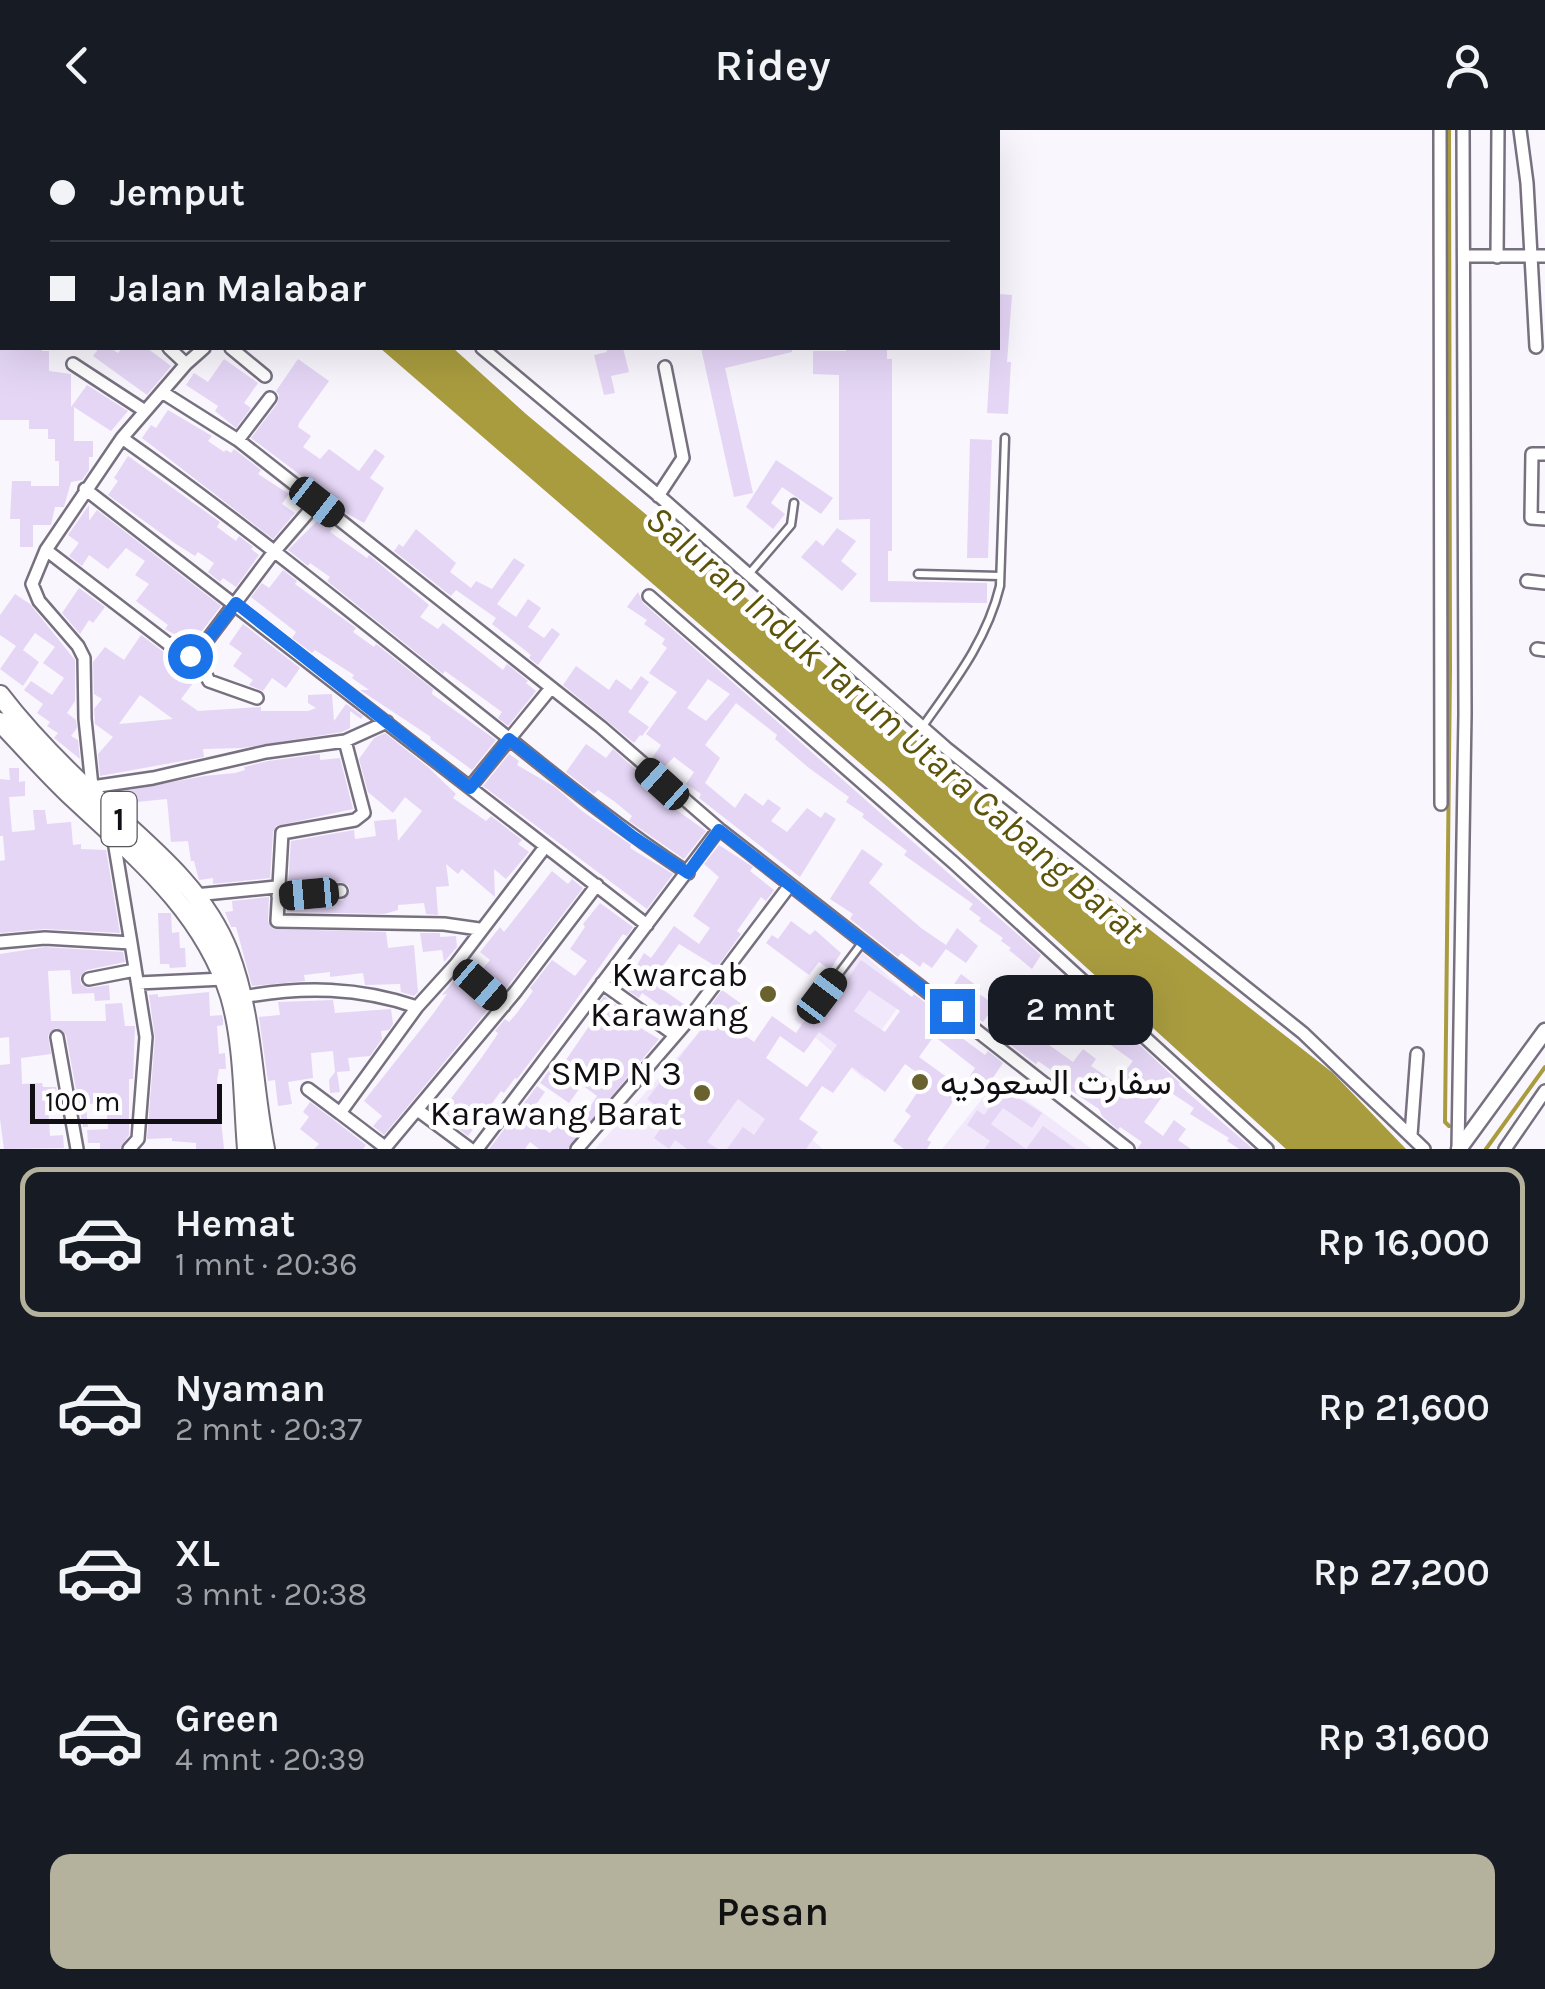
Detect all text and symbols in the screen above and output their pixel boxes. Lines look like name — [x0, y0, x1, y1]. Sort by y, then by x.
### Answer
icon: back — [50, 38, 105, 93]
icon: person — [1440, 38, 1495, 93]
text: Ridey — [714, 39, 831, 91]
text: Jemput — [110, 170, 245, 215]
text: Jalan Malabar — [110, 266, 366, 311]
car — [284, 472, 350, 532]
water label: Saluran Induk Tarum Utara Cabang Barat — [637, 496, 1153, 954]
route start — [168, 634, 213, 679]
car — [630, 753, 694, 815]
road number: 1 — [102, 792, 136, 846]
car — [278, 876, 340, 912]
car — [448, 954, 512, 1016]
place label: Kwarcab Karawang — [590, 954, 748, 1035]
car — [792, 963, 852, 1029]
callout: 2 mnt — [987, 976, 1152, 1046]
marker: Kwarcab Karawang — [757, 983, 779, 1005]
route end — [930, 989, 975, 1034]
text: 2 mnt — [1026, 991, 1115, 1028]
place label: SMP N 3 Karawang Barat — [430, 1053, 682, 1134]
place label: سفارت السعوديه — [940, 1062, 1172, 1104]
marker: سفارت السعوديه — [909, 1071, 931, 1093]
scale bar — [30, 1079, 222, 1124]
marker: SMP N 3 Karawang Barat — [691, 1082, 713, 1104]
text: 100 m — [45, 1085, 120, 1118]
icon: car — [55, 1197, 145, 1287]
text: Hemat — [175, 1201, 295, 1246]
text: Rp 16,000 — [1317, 1220, 1490, 1265]
text: 1 mnt · 20:36 — [175, 1246, 358, 1283]
icon: car — [55, 1362, 145, 1452]
text: Nyaman — [175, 1366, 326, 1411]
text: Rp 21,600 — [1318, 1385, 1490, 1430]
text: 2 mnt · 20:37 — [175, 1411, 362, 1448]
icon: car — [55, 1527, 145, 1617]
text: XL — [175, 1531, 220, 1576]
text: Rp 27,200 — [1313, 1550, 1490, 1595]
text: 3 mnt · 20:38 — [175, 1576, 367, 1613]
icon: car — [55, 1692, 145, 1782]
text: Green — [175, 1696, 280, 1741]
text: Rp 31,600 — [1318, 1715, 1490, 1760]
text: 4 mnt · 20:39 — [175, 1741, 365, 1778]
button: Pesan — [50, 1854, 1495, 1969]

